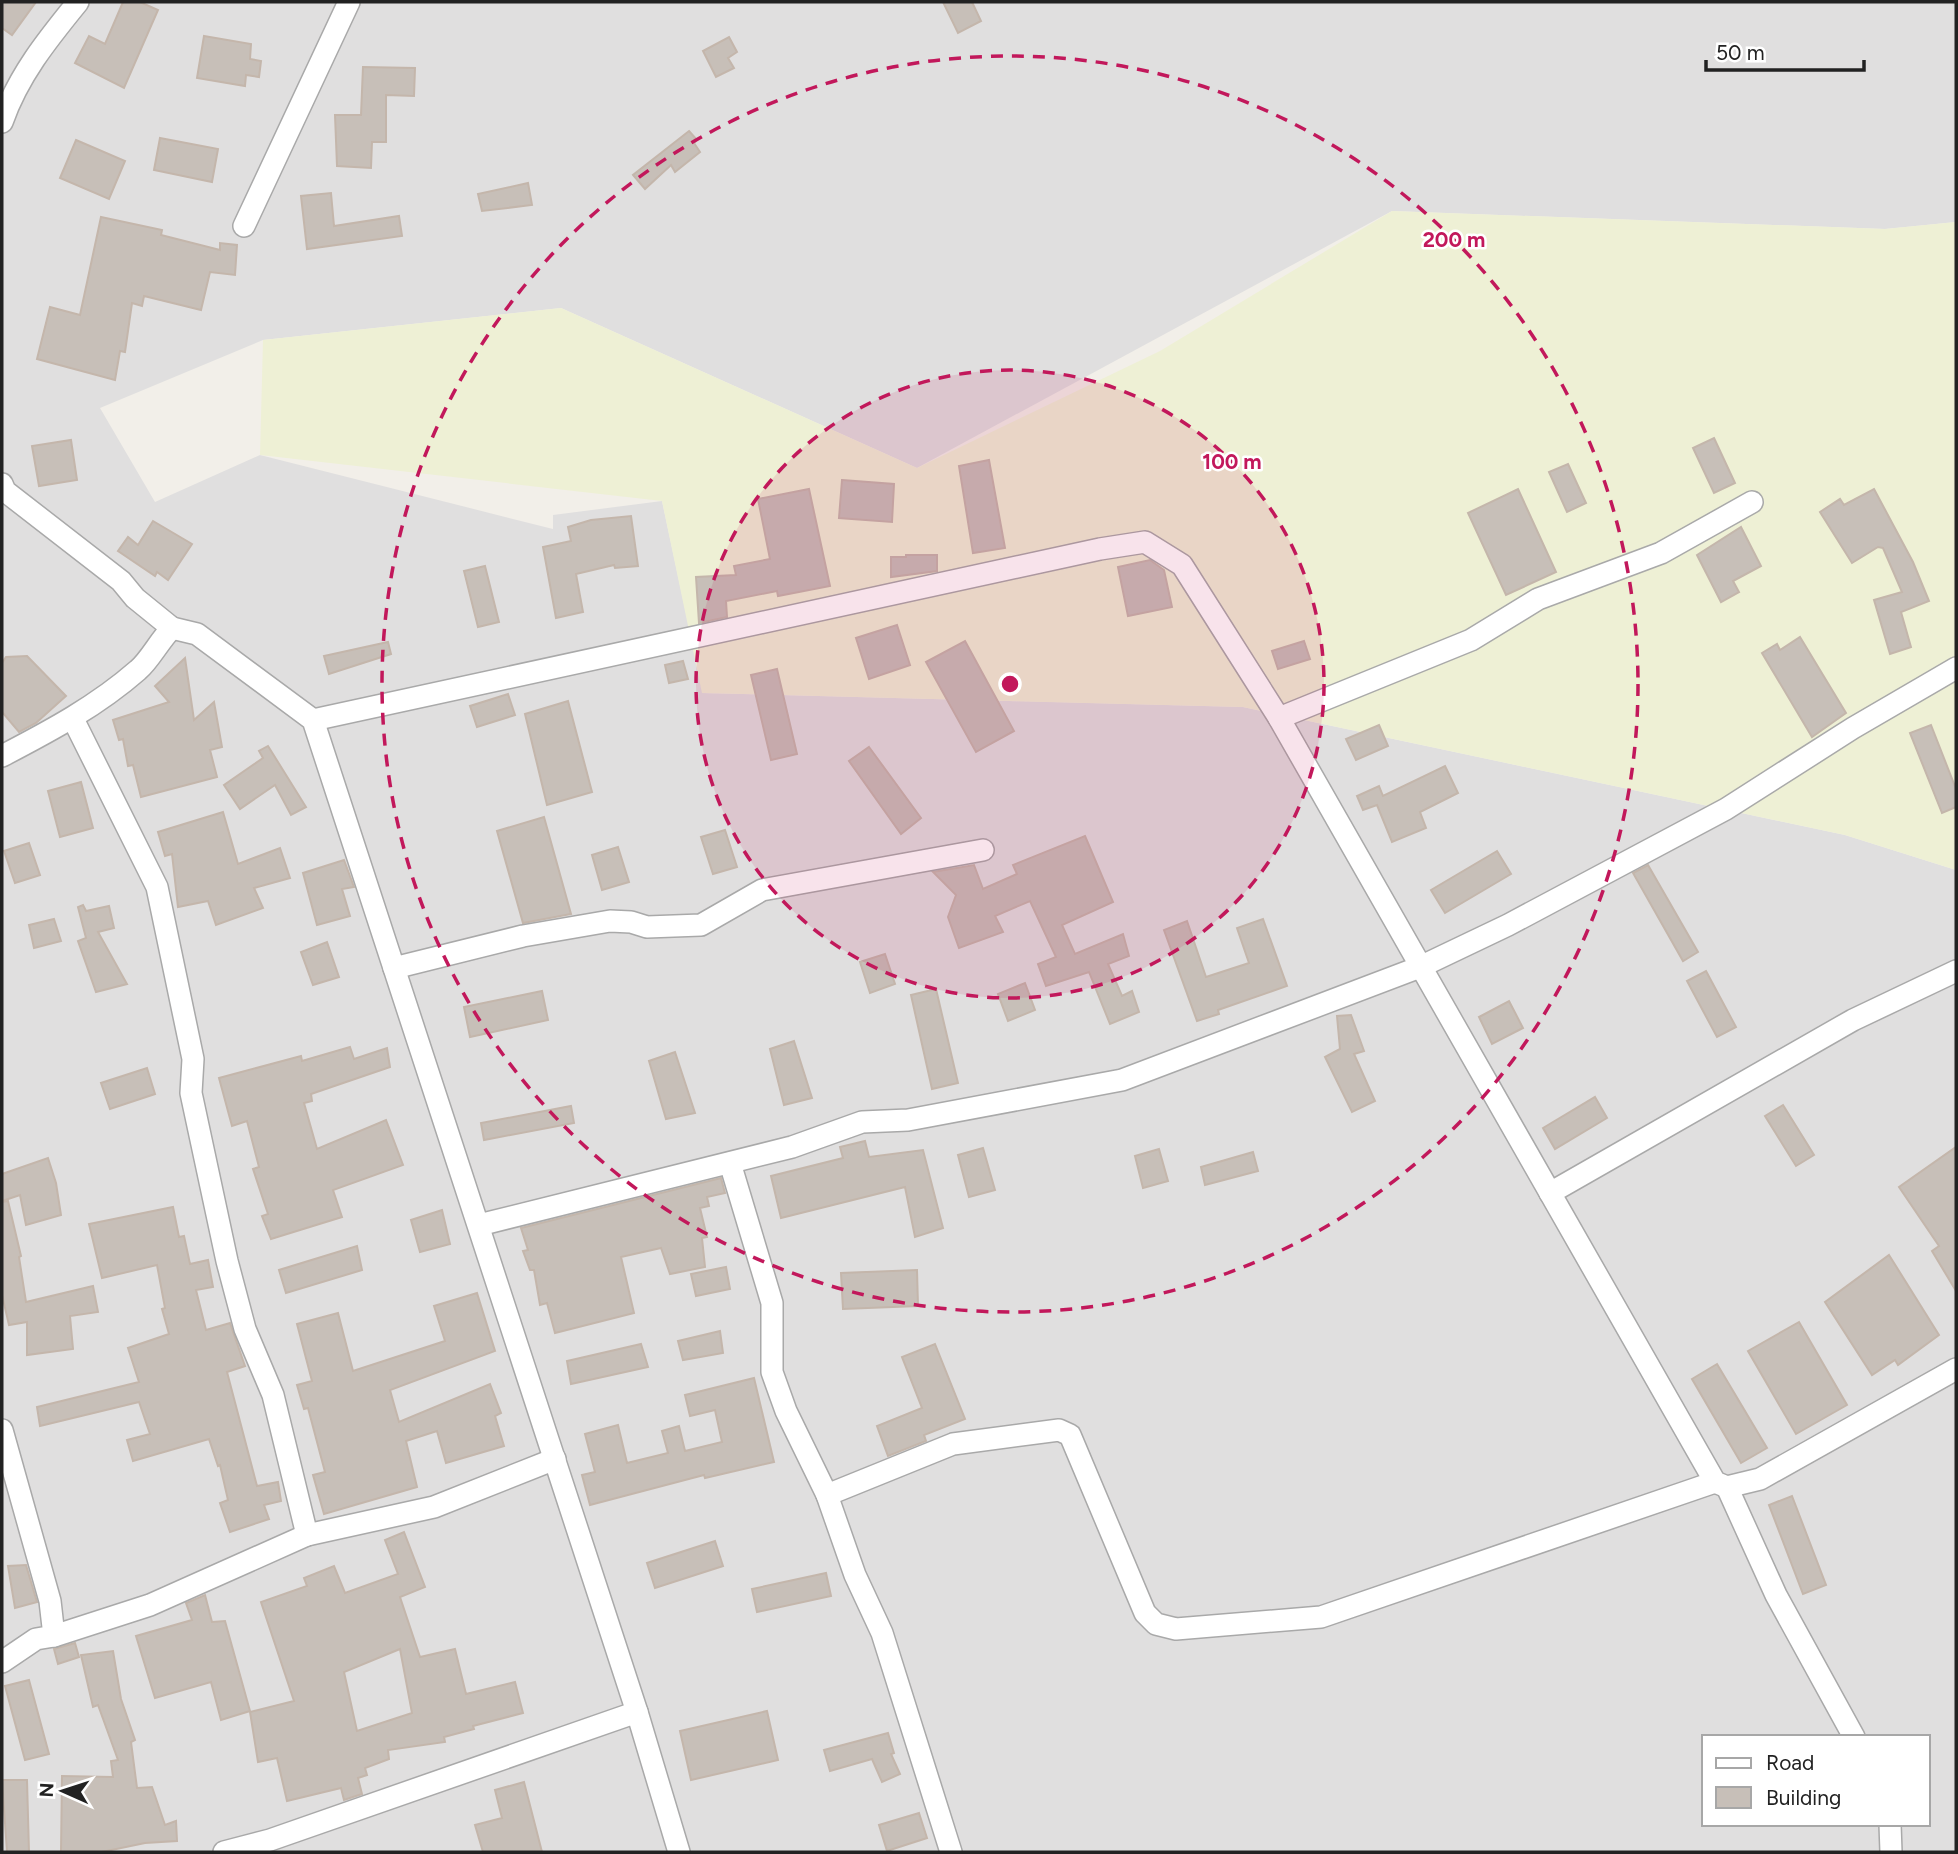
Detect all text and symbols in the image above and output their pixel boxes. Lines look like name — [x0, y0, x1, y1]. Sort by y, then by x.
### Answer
scale bar — [1706, 28, 1864, 72]
text: 50 m — [1716, 40, 1765, 65]
text: 200 m — [1423, 227, 1485, 252]
text: 100 m — [1202, 449, 1262, 474]
centre of rings — [998, 672, 1022, 696]
legend — [1702, 1735, 1930, 1826]
text: Road — [1766, 1750, 1814, 1775]
north arrow — [28, 1756, 98, 1826]
text: N — [35, 1782, 58, 1798]
text: Building — [1766, 1785, 1841, 1810]

